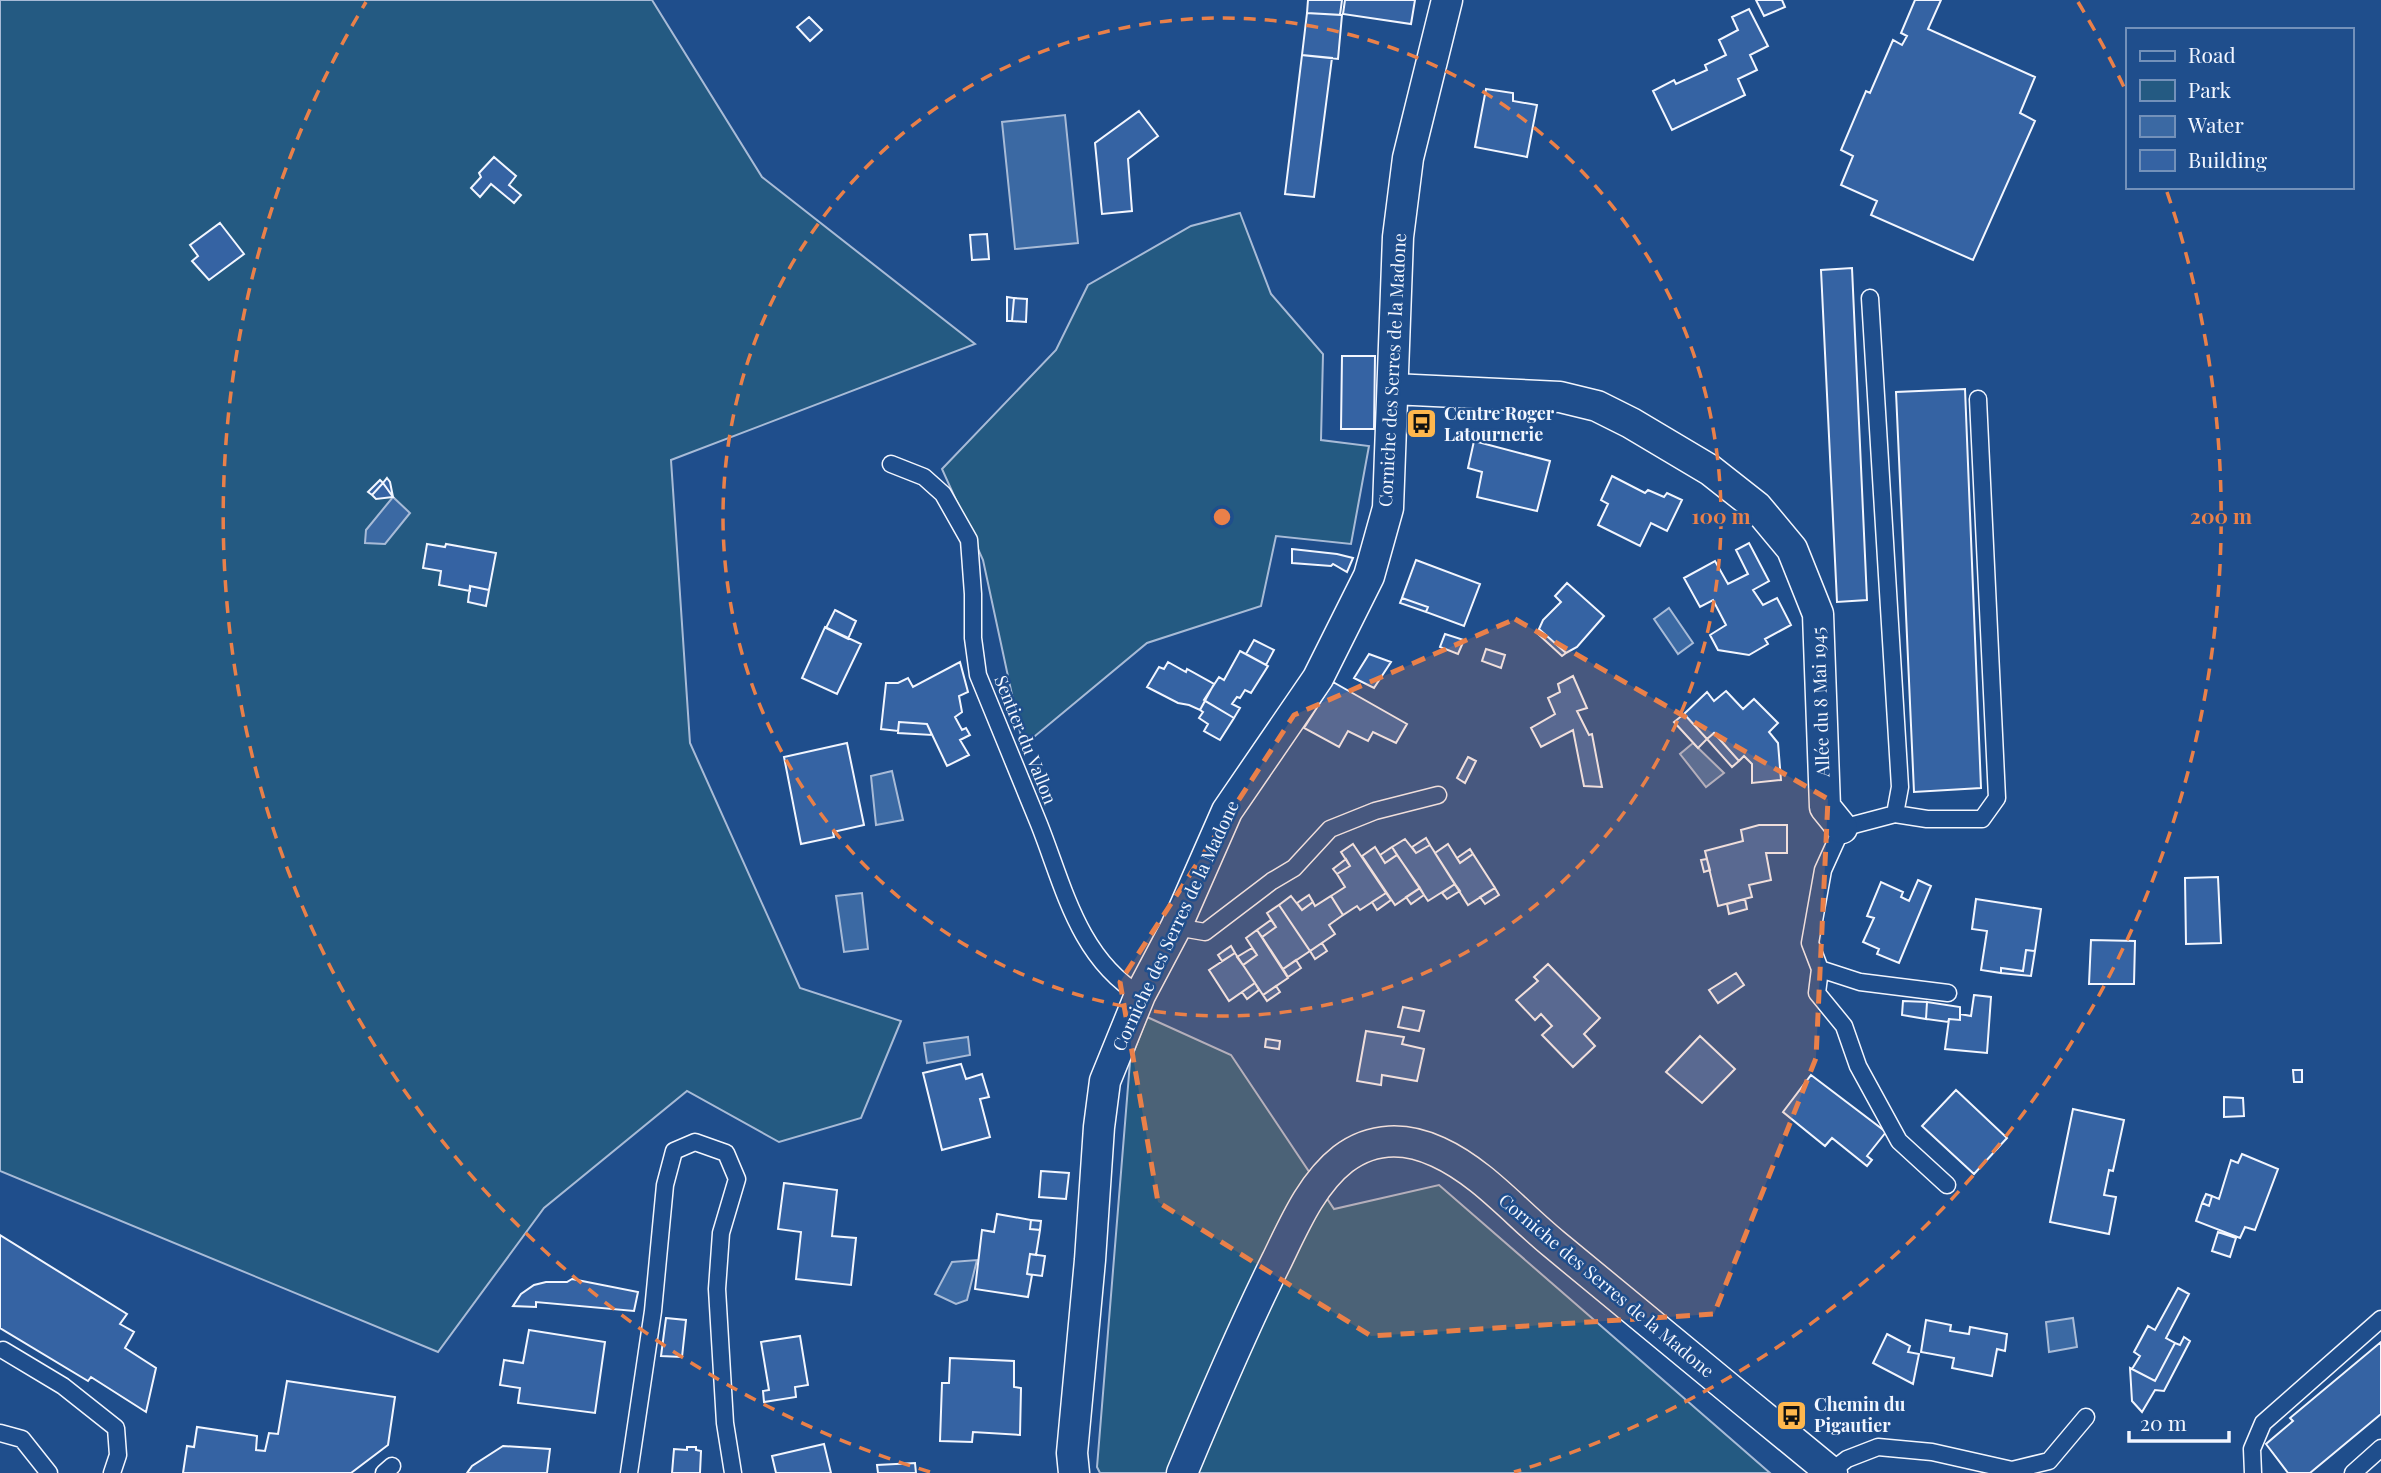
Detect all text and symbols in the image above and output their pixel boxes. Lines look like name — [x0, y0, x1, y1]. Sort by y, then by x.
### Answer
legend — [2126, 28, 2353, 189]
text: Road — [2188, 40, 2236, 68]
text: Park — [2188, 75, 2232, 103]
text: Water — [2187, 110, 2244, 138]
text: Building — [2188, 145, 2267, 173]
street label: Corniche des Serres de la Madone — [1373, 232, 1411, 507]
place label: Centre Roger Latournerie — [1444, 401, 1555, 446]
bus stop icon: Centre Roger Latournerie — [1404, 407, 1438, 441]
text: 100 m — [1691, 501, 1751, 529]
text: 200 m — [2190, 501, 2252, 529]
centre of rings — [1210, 505, 1234, 529]
street label: Allée du 8 Mai 1945 — [1805, 627, 1835, 778]
street label: Sentier du Vallon — [989, 672, 1063, 808]
street label: Corniche des Serres de la Madone — [1106, 796, 1244, 1055]
street label: Corniche des Serres de la Madone — [1494, 1188, 1719, 1382]
place label: Chemin du Pigautier — [1814, 1392, 1906, 1437]
bus stop icon: Chemin du Pigautier — [1774, 1398, 1808, 1432]
scale bar — [2129, 1400, 2229, 1444]
text: 20 m — [2140, 1408, 2187, 1436]

